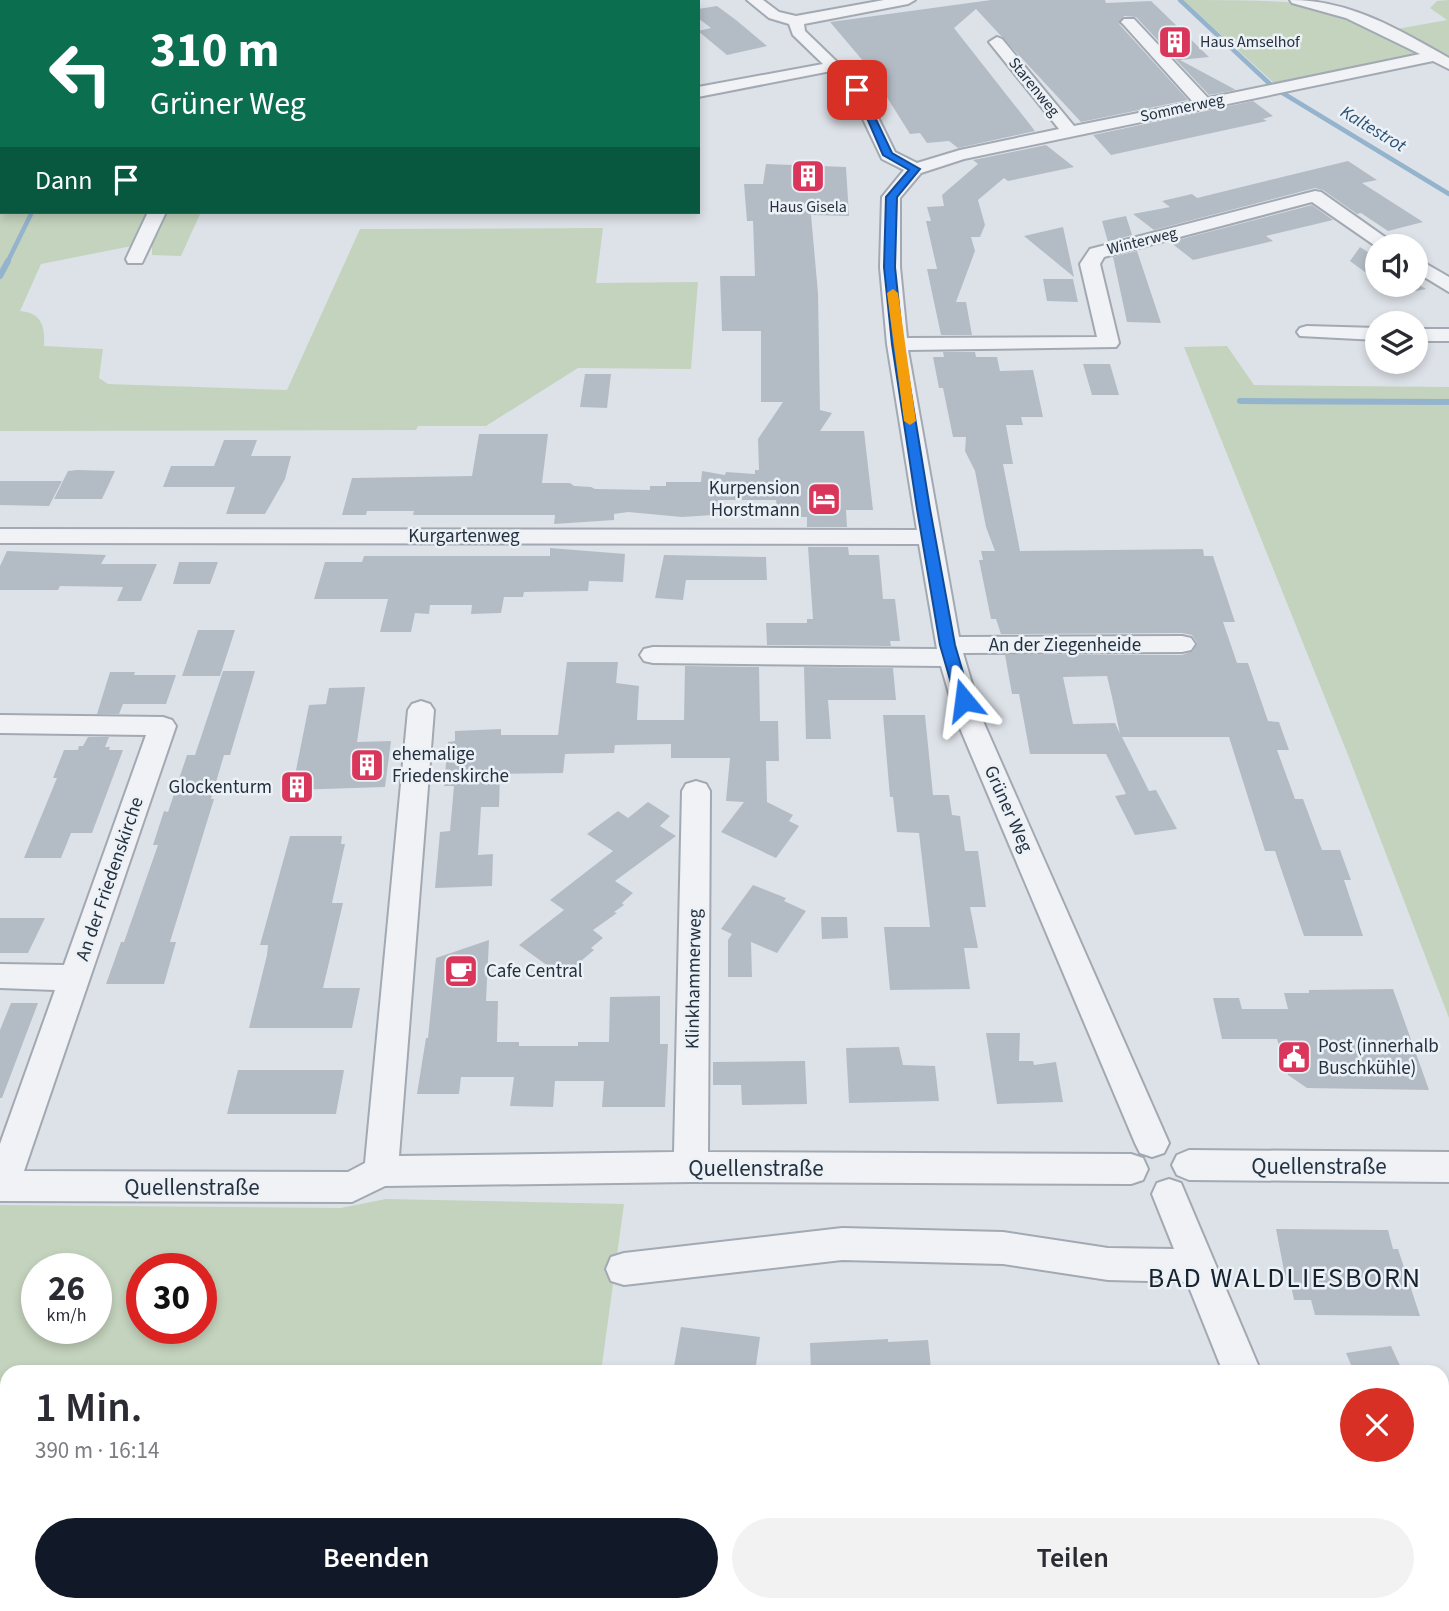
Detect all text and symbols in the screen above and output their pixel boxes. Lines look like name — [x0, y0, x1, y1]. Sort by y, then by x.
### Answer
text: 310 m — [150, 16, 279, 86]
building icon: Haus Amselhof — [1156, 23, 1194, 61]
icon: left — [35, 28, 126, 119]
place label: Haus Amselhof — [1200, 31, 1301, 53]
street label: Starenweg — [1003, 53, 1065, 121]
pin — [827, 60, 887, 120]
icon: arrive — [838, 71, 876, 109]
text: Grüner Weg — [150, 81, 306, 127]
street label: Sommerweg — [1138, 88, 1226, 128]
water label: Kaltestrot — [1336, 100, 1411, 159]
building icon: Haus Gisela — [789, 157, 827, 195]
icon: arrive — [107, 161, 145, 199]
text: Dann — [35, 162, 93, 199]
place label: Haus Gisela — [769, 196, 847, 218]
street label: Winterweg — [1105, 222, 1179, 260]
map controls — [1365, 234, 1428, 374]
button: sound — [1365, 234, 1428, 297]
button: layers — [1365, 311, 1428, 374]
place label: Kurpension Horstmann — [709, 475, 800, 524]
hotel icon: Kurpension Horstmann — [805, 480, 843, 518]
street label: Kurgartenweg — [408, 523, 520, 550]
street label: An der Ziegenheide — [989, 632, 1141, 659]
position arrow — [927, 663, 1001, 737]
place label: ehemalige Friedenskirche — [392, 741, 509, 790]
building icon: ehemalige Friedenskirche — [348, 746, 386, 784]
street label: Grüner Weg — [977, 761, 1039, 857]
building icon: Glockenturm — [278, 768, 316, 806]
place label: Glockenturm — [168, 774, 272, 801]
street label: An der Friedenskirche — [69, 793, 151, 965]
street label: Klinkhammerweg — [679, 908, 709, 1049]
cafe icon: Cafe Central — [442, 952, 480, 990]
place label: Cafe Central — [486, 958, 583, 985]
place label: Post (innerhalb Buschkühle) — [1318, 1033, 1439, 1082]
public building icon: Post (innerhalb Buschkühle) — [1275, 1038, 1313, 1076]
street label: Quellenstraße — [1251, 1150, 1387, 1183]
street label: Quellenstraße — [688, 1152, 824, 1185]
street label: Quellenstraße — [124, 1171, 260, 1204]
speed limit sign: 30 — [126, 1253, 217, 1344]
district label: BAD WALDLIESBORN — [1148, 1258, 1422, 1298]
text: 26 — [48, 1264, 85, 1314]
text: km/h — [47, 1303, 86, 1328]
text: 1 Min. — [35, 1378, 142, 1438]
button: close — [1340, 1388, 1414, 1462]
text: 390 m · 16:14 — [35, 1434, 159, 1467]
button: Beenden — [35, 1518, 718, 1598]
button: Teilen — [732, 1518, 1414, 1598]

